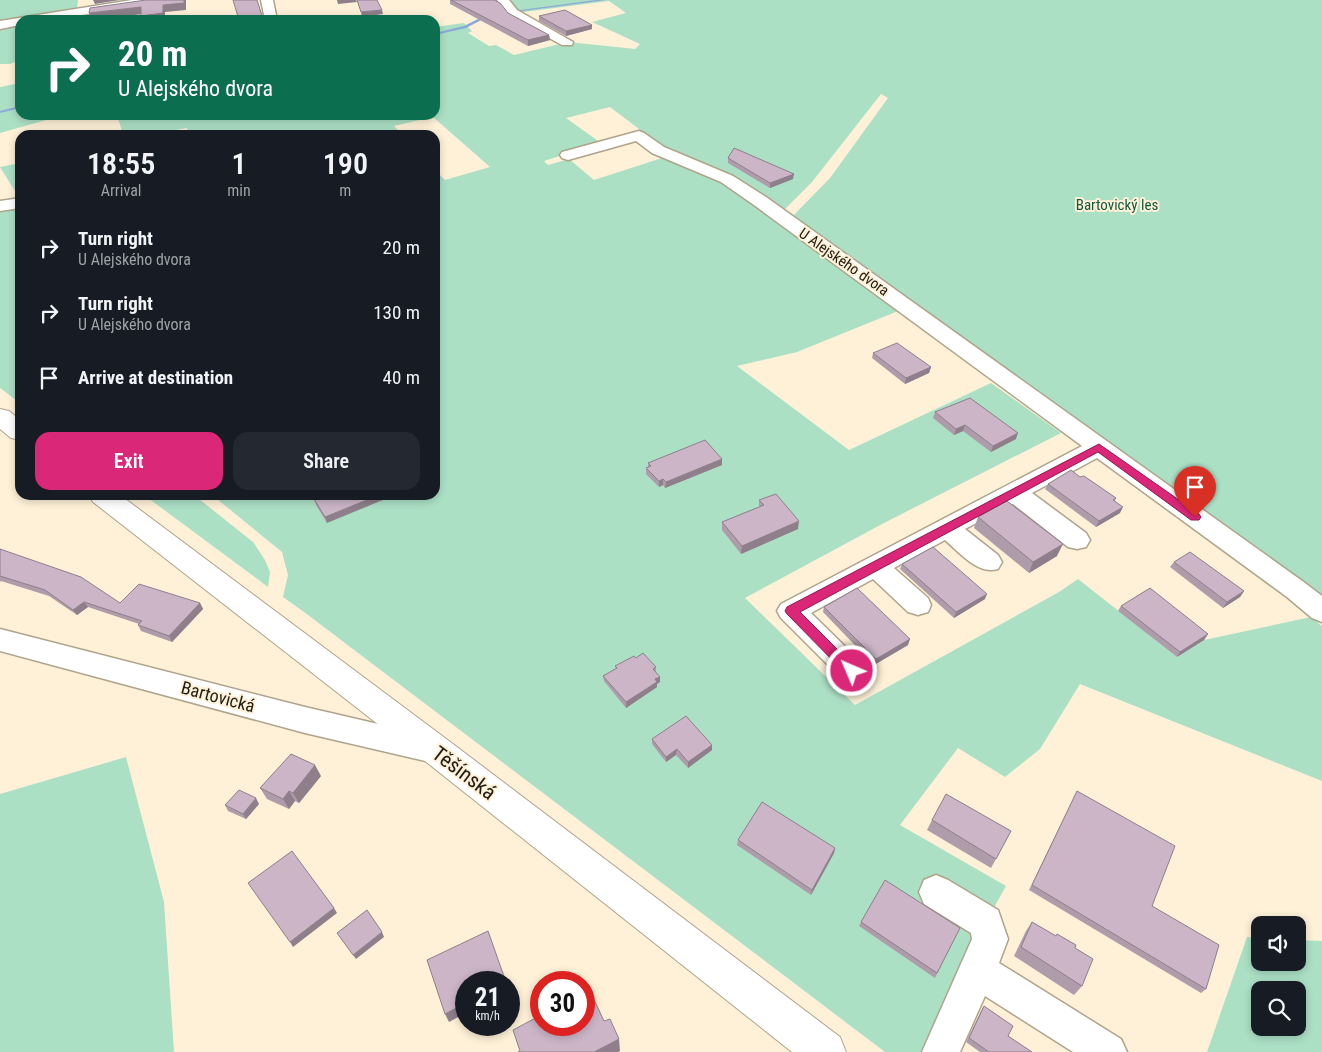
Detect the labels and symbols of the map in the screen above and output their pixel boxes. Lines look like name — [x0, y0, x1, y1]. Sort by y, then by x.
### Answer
park label: Bartovický les — [1076, 196, 1158, 214]
street label: U Alejského dvora — [796, 224, 892, 300]
pin — [1174, 466, 1216, 517]
position arrow — [825, 644, 877, 696]
street label: Bartovická — [179, 677, 257, 716]
street label: Těšínská — [427, 741, 501, 805]
speed limit sign: 30 — [530, 971, 595, 1036]

